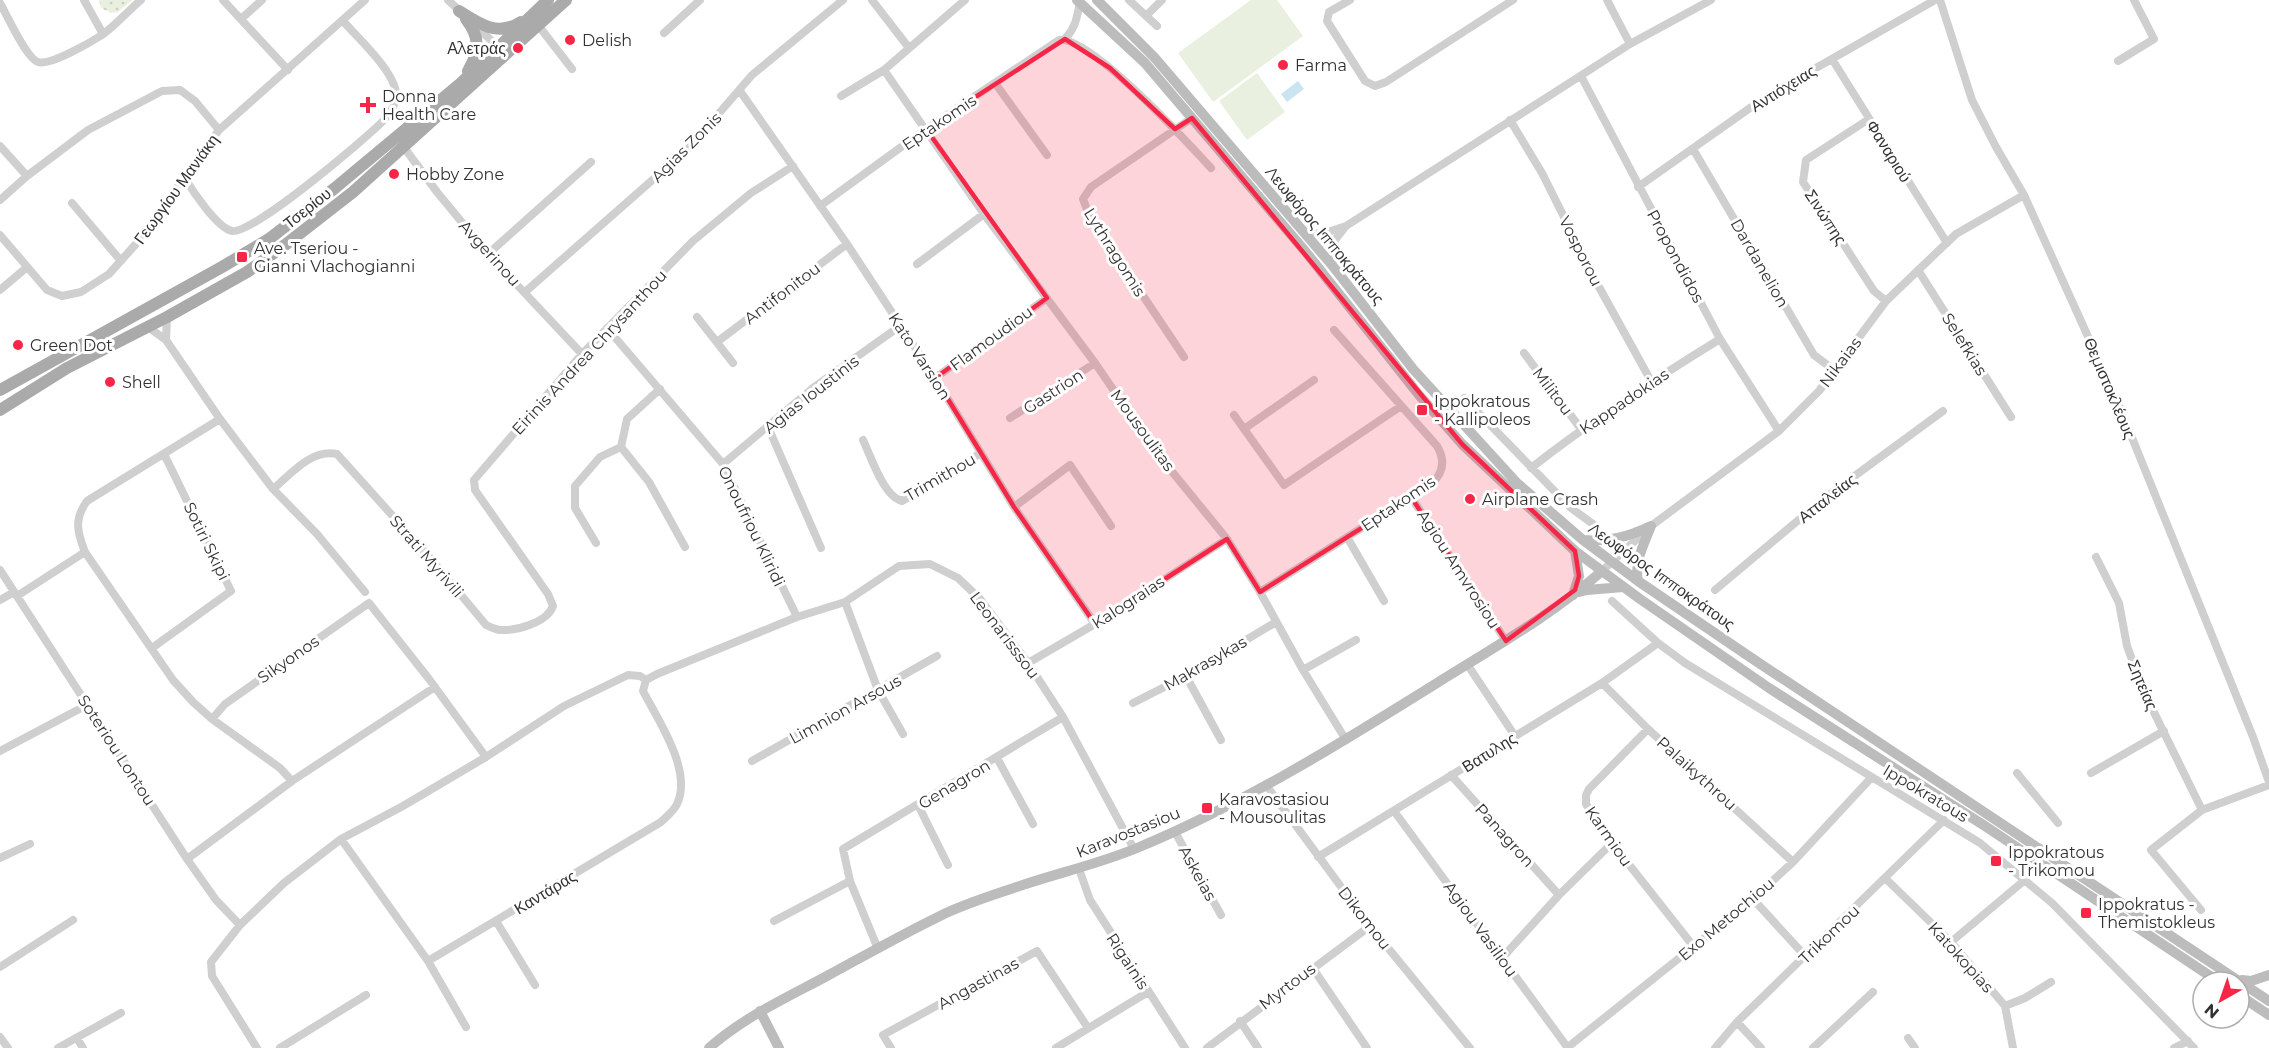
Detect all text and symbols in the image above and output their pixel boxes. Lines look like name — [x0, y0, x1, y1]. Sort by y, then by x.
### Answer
place label: Delish — [582, 31, 632, 50]
marker: Delish — [563, 33, 577, 47]
place label: Αλετράς — [447, 39, 506, 58]
marker: Αλετράς — [511, 41, 525, 55]
place label: Farma — [1295, 56, 1347, 75]
marker: Farma — [1276, 58, 1290, 72]
street label: Αντιόχειας — [1747, 61, 1820, 116]
place label: Donna Health Care — [382, 87, 476, 124]
street label: Eptakomis — [899, 91, 980, 154]
marker: Donna Health Care — [359, 96, 377, 114]
street label: Agias Zonis — [647, 108, 725, 186]
street label: Φαναριού — [1862, 117, 1915, 186]
street label: Γεωργίου Μανιάκη — [130, 131, 223, 248]
street label: Λεωφόρος Ιπποκράτους — [1261, 162, 1388, 308]
place label: Hobby Zone — [406, 165, 504, 184]
marker: Hobby Zone — [387, 167, 401, 181]
street label: Τσερίου — [280, 184, 335, 233]
street label: Σινώπης — [1801, 186, 1851, 249]
street label: Lythragomis — [1080, 204, 1149, 300]
street label: Propondidos — [1643, 206, 1708, 306]
street label: Vosporou — [1555, 213, 1606, 289]
street label: Avgerinou — [455, 216, 524, 290]
street label: Dardanelion — [1727, 216, 1793, 311]
place label: Ave. Tseriou - Gianni Vlachogianni — [254, 239, 415, 276]
marker: Ave. Tseriou - Gianni Vlachogianni — [235, 250, 249, 264]
street label: Antifonitou — [740, 259, 824, 328]
street label: Eirinis Andrea Chrysanthou — [508, 266, 671, 439]
street label: Flamoudiou — [946, 302, 1036, 375]
street label: Kato Varsion — [884, 309, 955, 403]
street label: Selefkias — [1938, 310, 1991, 379]
street label: Nikaias — [1815, 333, 1865, 391]
street label: Θεμιστοκλέους — [2080, 335, 2139, 442]
place label: Green Dot — [30, 336, 113, 355]
marker: Green Dot — [11, 338, 25, 352]
street label: Agias Ioustinis — [760, 351, 863, 437]
street label: Militou — [1528, 364, 1577, 419]
street label: Kappadokias — [1576, 364, 1673, 438]
street label: Gastrion — [1020, 365, 1087, 418]
place label: Shell — [122, 373, 161, 392]
marker: Shell — [103, 375, 117, 389]
street label: Mousoulitas — [1107, 386, 1179, 475]
place label: Ippokratous - Kallipoleos — [1434, 392, 1531, 429]
marker: Ippokratous - Kallipoleos — [1415, 403, 1429, 417]
street label: Trimithou — [901, 450, 979, 505]
street label: Onoufriou Kliridi — [714, 463, 789, 590]
street label: Ατταλείας — [1794, 470, 1860, 527]
street label: Eptakomis — [1358, 472, 1439, 535]
place label: Airplane Crash — [1482, 490, 1599, 509]
marker: Airplane Crash — [1463, 492, 1477, 506]
street label: Sotiri Skipi — [180, 499, 234, 583]
street label: Agiou Amvrosiou — [1413, 506, 1504, 632]
street label: Strati Myrivili — [386, 511, 467, 601]
street label: Λεωφόρος Ιπποκράτους — [1585, 519, 1739, 634]
street label: Kalograias — [1088, 572, 1168, 633]
street label: Leonarisssou — [966, 588, 1044, 683]
street label: Sikyonos — [254, 631, 323, 687]
street label: Makrasykas — [1160, 632, 1250, 695]
street label: Σητείας — [2123, 657, 2162, 713]
street label: Limnion Arsous — [786, 671, 905, 748]
street label: Soteriou Lontou — [74, 691, 160, 809]
street label: Βατυλης — [1459, 728, 1520, 776]
street label: Palaikythrou — [1653, 733, 1741, 814]
street label: Genagron — [915, 756, 994, 813]
street label: Ippokratous — [1880, 761, 1972, 826]
place label: Karavostasiou - Mousoulitas — [1219, 790, 1329, 827]
street label: Panagron — [1471, 800, 1538, 871]
marker: Karavostasiou - Mousoulitas — [1200, 801, 1214, 815]
street label: Karavostasiou — [1073, 803, 1183, 862]
street label: Karmiou — [1581, 803, 1636, 870]
street label: Askeias — [1175, 843, 1220, 904]
place label: Ippokratous - Trikomou — [2008, 843, 2104, 880]
marker: Ippokratous - Trikomou — [1989, 854, 2003, 868]
street label: Καντάρας — [511, 866, 580, 918]
street label: Exo Metochiou — [1675, 874, 1778, 965]
street label: Agiou Vasiliou — [1440, 878, 1521, 981]
street label: Dikomou — [1334, 883, 1395, 954]
place label: Ippokratus - Themistokleus — [2098, 895, 2215, 932]
street label: Trikomou — [1795, 901, 1863, 968]
marker: Ippokratus - Themistokleus — [2079, 906, 2093, 920]
street label: Katokopias — [1924, 918, 1997, 997]
street label: Rigainis — [1102, 929, 1153, 993]
street label: Angastinas — [935, 953, 1022, 1013]
street label: Myrtous — [1255, 959, 1319, 1014]
north arrow — [2191, 970, 2251, 1030]
text: N — [2201, 1000, 2223, 1023]

